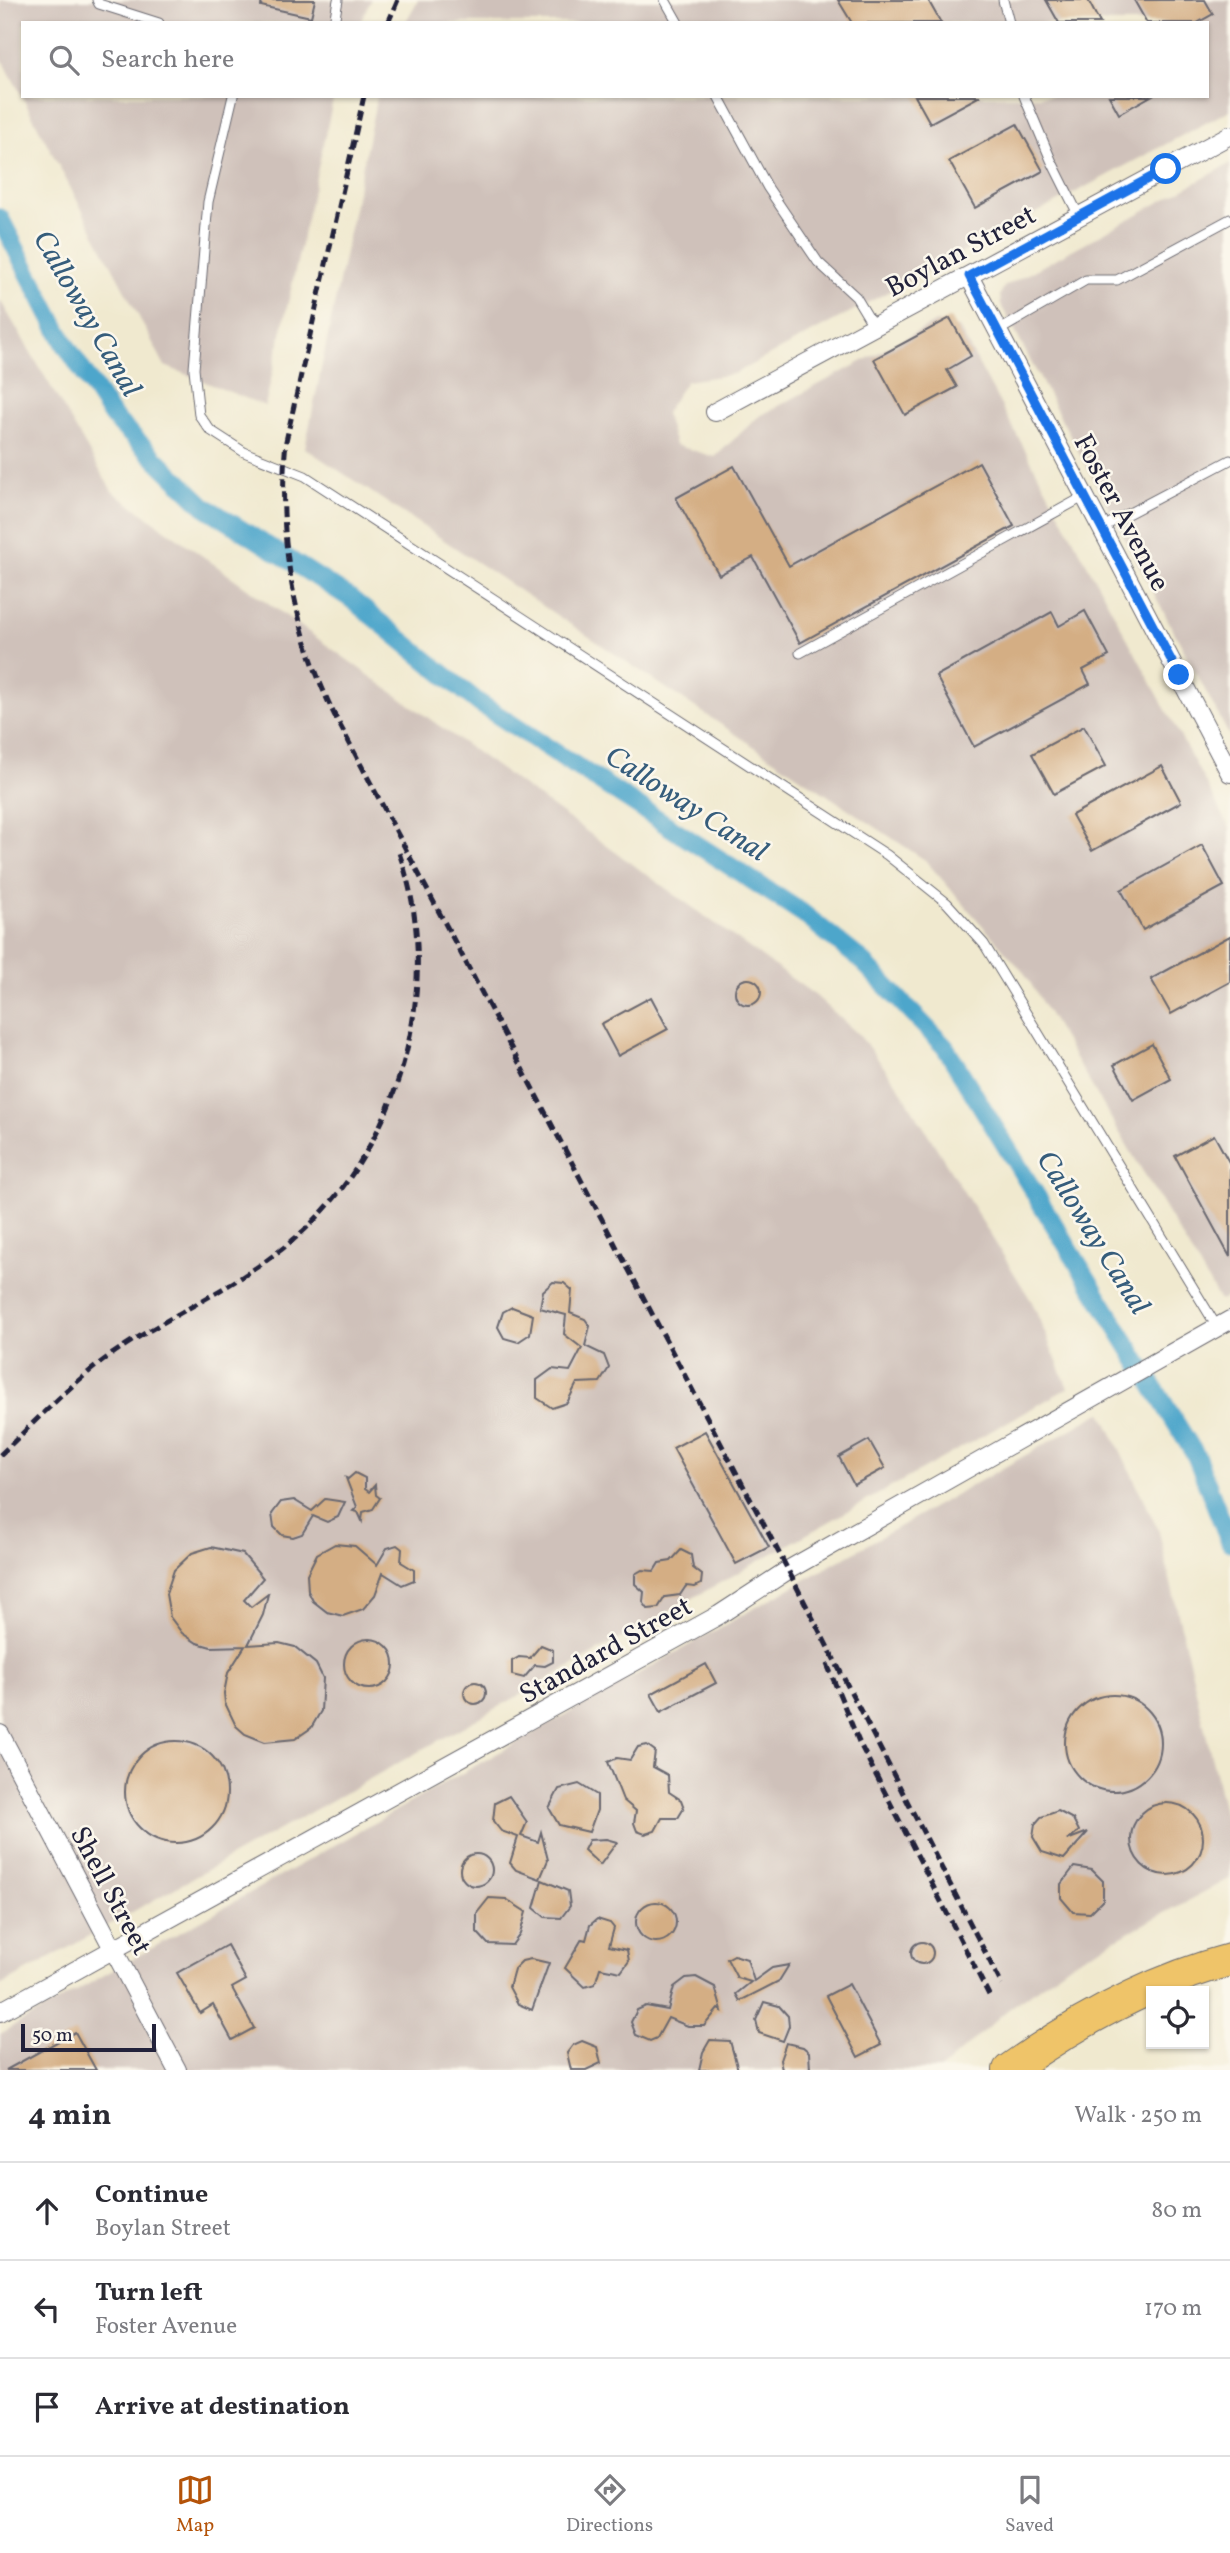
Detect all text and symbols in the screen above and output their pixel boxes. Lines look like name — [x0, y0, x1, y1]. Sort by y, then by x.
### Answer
search box — [21, 21, 1209, 98]
icon: search — [45, 41, 83, 79]
text: Search here — [101, 42, 234, 78]
route start — [1150, 153, 1181, 184]
street label: Boylan Street — [879, 196, 1043, 308]
water label: Calloway Canal — [21, 223, 151, 406]
street label: Foster Avenue — [1063, 428, 1179, 599]
route end — [1163, 659, 1194, 690]
water label: Calloway Canal — [596, 736, 776, 873]
water label: Calloway Canal — [1025, 1143, 1160, 1324]
street label: Standard Street — [513, 1588, 700, 1715]
street label: Shell Street — [59, 1820, 160, 1963]
map controls — [1146, 1986, 1209, 2049]
button: locate — [1146, 1986, 1209, 2049]
scale bar — [21, 2021, 156, 2053]
text: 50 m — [32, 2023, 73, 2049]
text: 4 min — [28, 2095, 112, 2137]
text: Walk · 250 m — [1074, 2100, 1202, 2132]
text: Continue — [95, 2177, 208, 2213]
icon: ahead — [28, 2192, 66, 2230]
text: 80 m — [1152, 2195, 1202, 2227]
text: Boylan Street — [95, 2213, 231, 2245]
text: Turn left — [95, 2275, 203, 2311]
icon: left — [28, 2290, 66, 2328]
text: 170 m — [1144, 2293, 1202, 2325]
text: Foster Avenue — [95, 2311, 237, 2343]
icon: arrive — [28, 2388, 66, 2426]
text: Arrive at destination — [95, 2389, 350, 2425]
tab: Map — [176, 2471, 214, 2539]
tab: Directions — [566, 2471, 653, 2539]
tab: Saved — [1005, 2471, 1054, 2539]

